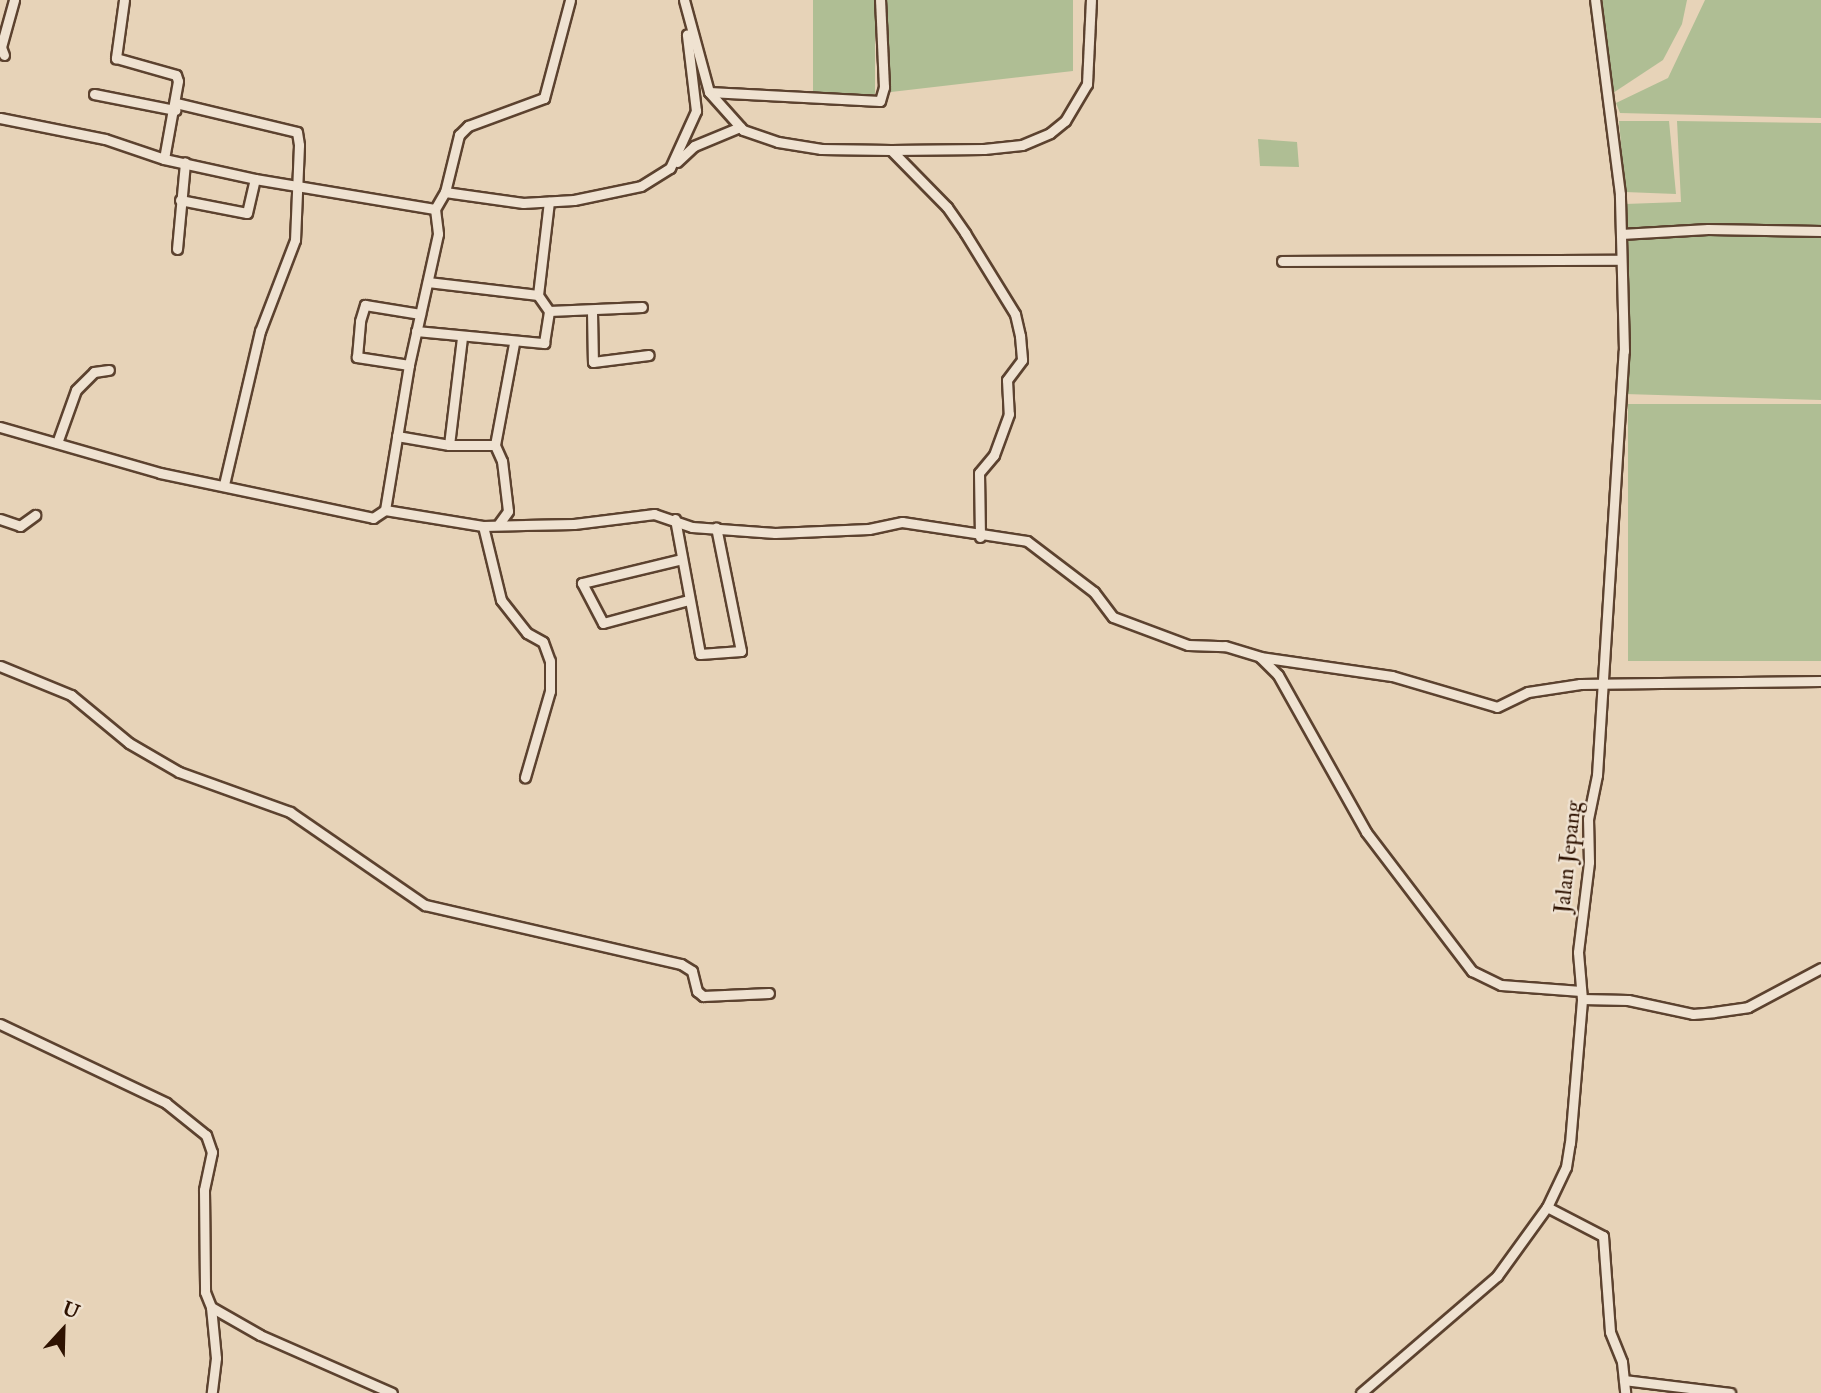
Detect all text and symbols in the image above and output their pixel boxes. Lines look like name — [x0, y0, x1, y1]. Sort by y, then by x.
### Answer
street label: Jalan Jepang — [1548, 799, 1588, 915]
north arrow — [28, 1295, 98, 1365]
text: U — [59, 1296, 83, 1325]

